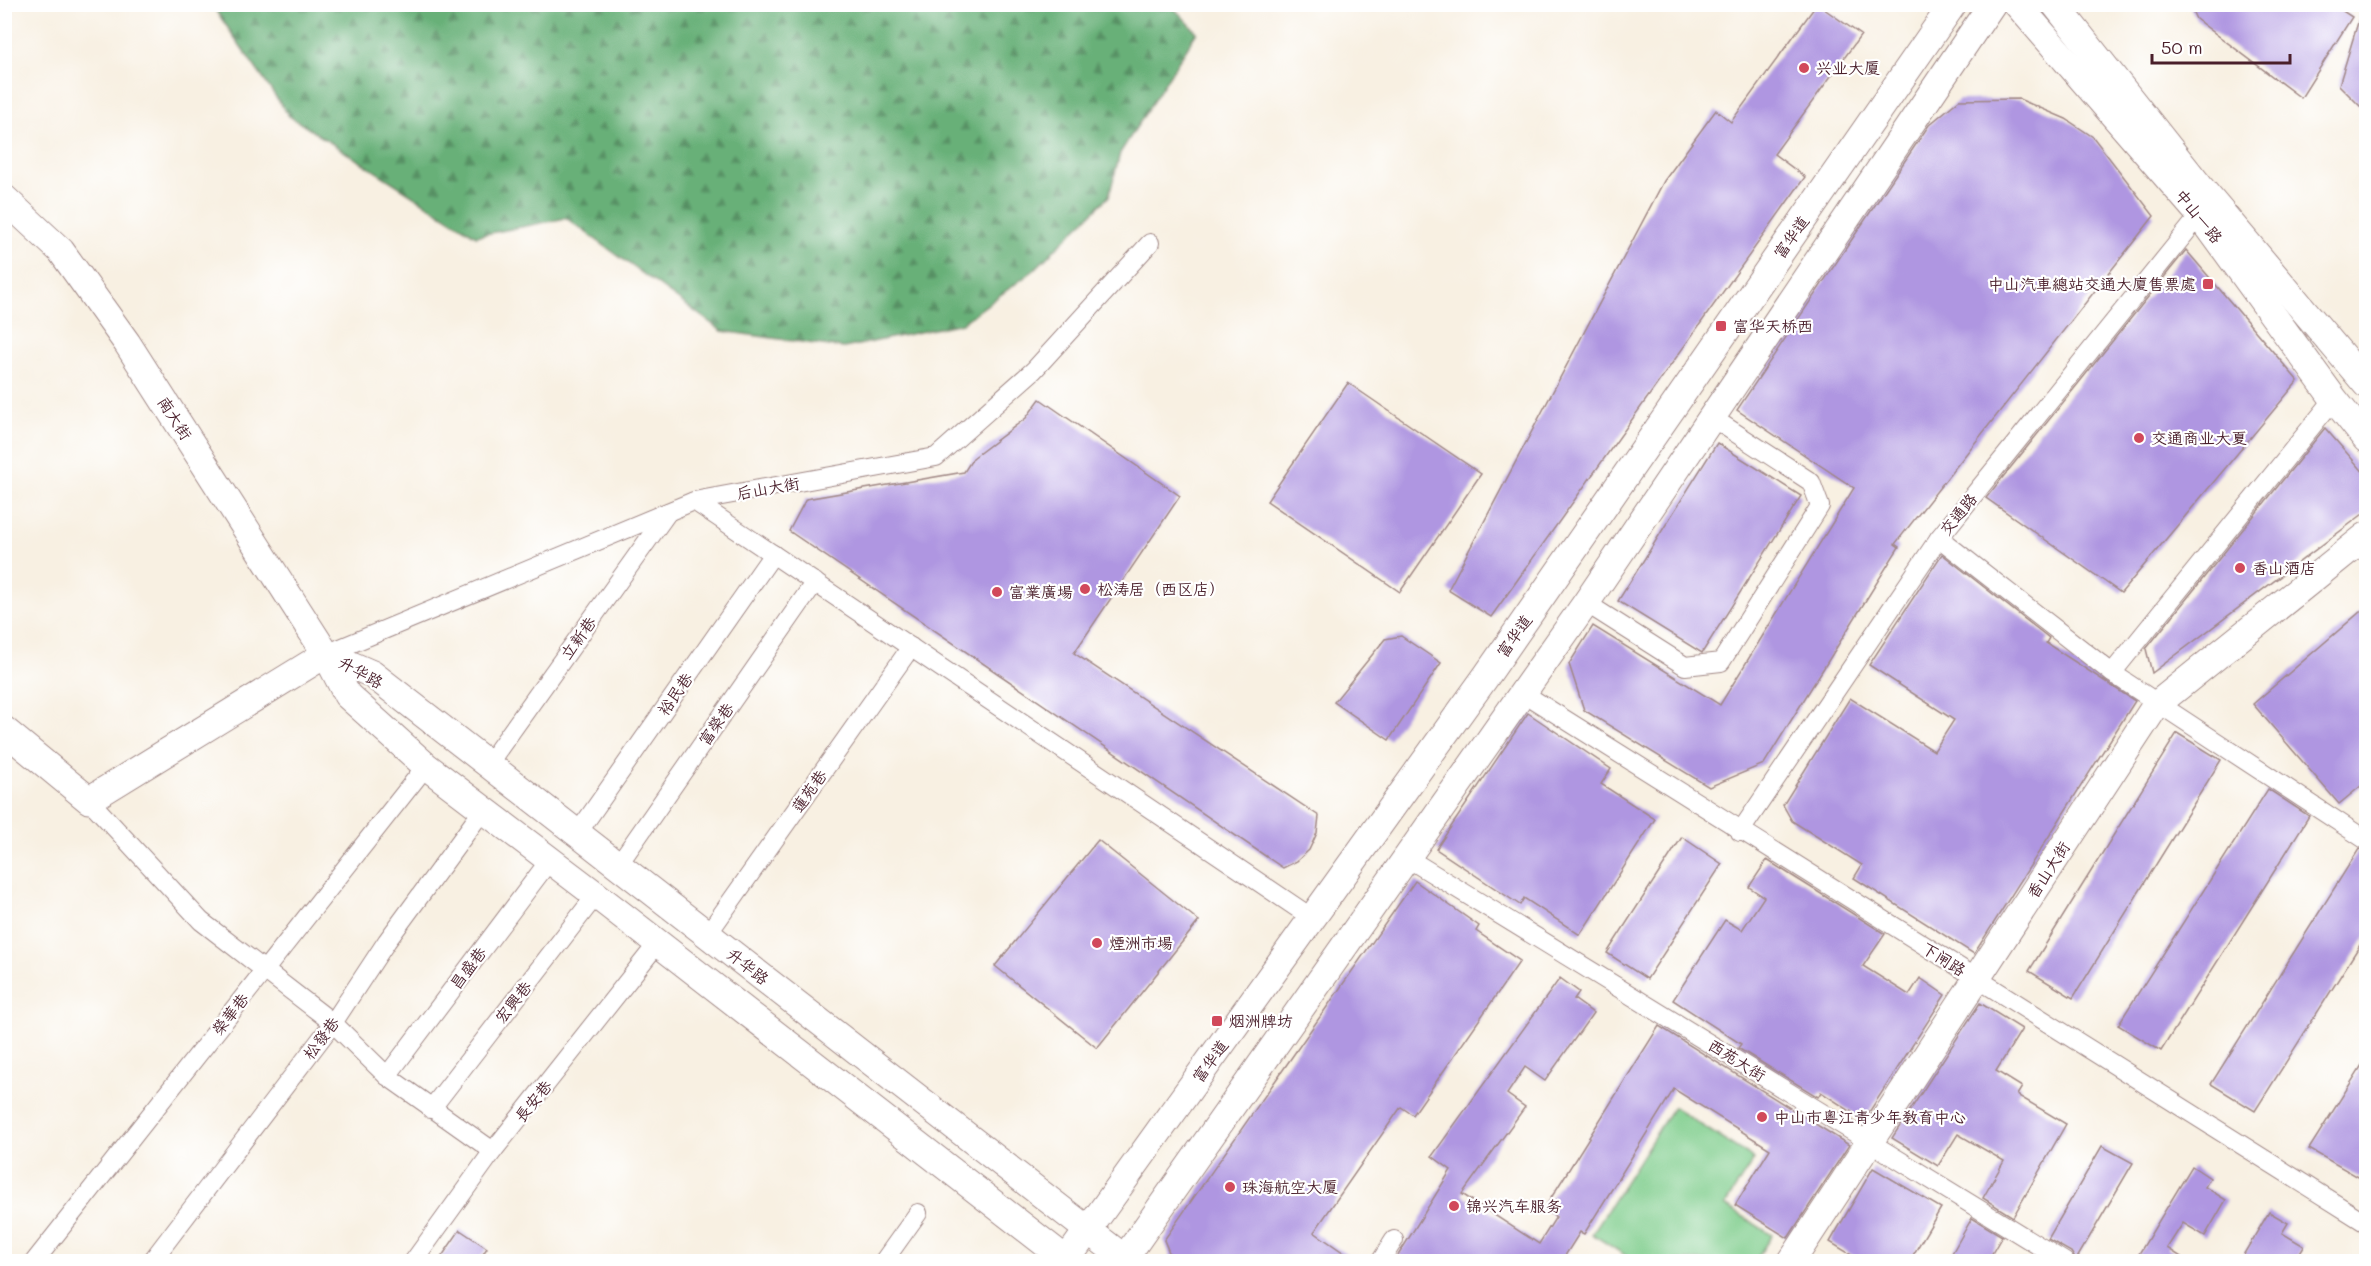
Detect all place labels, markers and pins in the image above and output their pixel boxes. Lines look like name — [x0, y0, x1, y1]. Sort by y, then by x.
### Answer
place label: 兴业大厦 — [1816, 57, 1880, 78]
marker: 兴业大厦 — [1797, 61, 1811, 75]
place label: 中山汽車總站交通大廈售票處 — [1988, 273, 2196, 294]
marker: 中山汽車總站交通大廈售票處 — [2201, 277, 2215, 291]
place label: 富华天桥西 — [1733, 315, 1813, 336]
marker: 富华天桥西 — [1714, 319, 1728, 333]
place label: 交通商业大夏 — [2151, 427, 2247, 448]
marker: 交通商业大夏 — [2132, 431, 2146, 445]
place label: 香山酒店 — [2252, 557, 2316, 578]
marker: 香山酒店 — [2233, 561, 2247, 575]
place label: 松涛居（西区店） — [1097, 578, 1225, 599]
place label: 富業廣場 — [1009, 581, 1073, 602]
marker: 松涛居（西区店） — [1078, 582, 1092, 596]
marker: 富業廣場 — [990, 585, 1004, 599]
place label: 煙洲市場 — [1109, 932, 1173, 953]
marker: 煙洲市場 — [1090, 936, 1104, 950]
place label: 烟洲牌坊 — [1229, 1010, 1293, 1031]
marker: 烟洲牌坊 — [1210, 1014, 1224, 1028]
place label: 中山市粤江青少年教育中心 — [1774, 1106, 1966, 1127]
marker: 中山市粤江青少年教育中心 — [1755, 1110, 1769, 1124]
place label: 珠海航空大厦 — [1242, 1176, 1338, 1197]
marker: 珠海航空大厦 — [1223, 1180, 1237, 1194]
place label: 锦兴汽车服务 — [1466, 1195, 1562, 1216]
marker: 锦兴汽车服务 — [1447, 1199, 1461, 1213]

